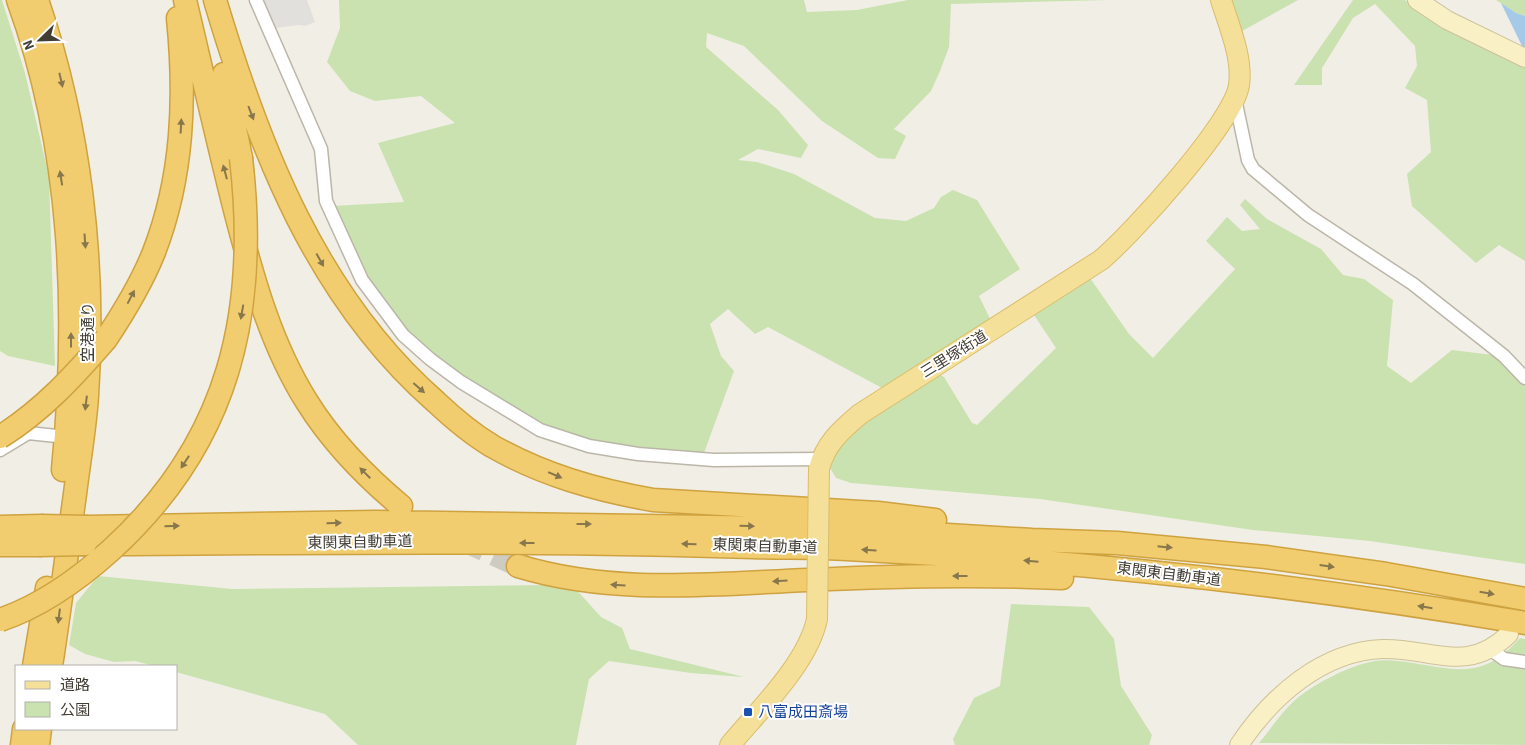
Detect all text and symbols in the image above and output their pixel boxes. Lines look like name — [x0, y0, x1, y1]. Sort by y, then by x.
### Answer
north arrow — [15, 15, 65, 65]
text: N — [18, 36, 40, 53]
one-way arrow — [57, 73, 65, 88]
one-way arrow — [247, 106, 255, 121]
one-way arrow — [177, 118, 185, 134]
one-way arrow — [221, 164, 229, 179]
one-way arrow — [56, 170, 64, 186]
one-way arrow — [82, 233, 90, 249]
one-way arrow — [316, 253, 325, 266]
one-way arrow — [127, 290, 135, 304]
street label: 空港通り — [78, 302, 99, 362]
one-way arrow — [238, 304, 246, 320]
street label: 三里塚街道 — [917, 326, 992, 383]
one-way arrow — [67, 332, 75, 348]
one-way arrow — [413, 382, 425, 394]
one-way arrow — [82, 395, 90, 411]
one-way arrow — [180, 456, 190, 469]
one-way arrow — [359, 467, 371, 479]
one-way arrow — [548, 472, 562, 480]
one-way arrow — [327, 519, 343, 527]
one-way arrow — [577, 520, 593, 528]
one-way arrow — [164, 522, 180, 530]
one-way arrow — [739, 523, 755, 531]
street label: 東関東自動車道 — [307, 531, 413, 554]
street label: 東関東自動車道 — [712, 534, 818, 559]
one-way arrow — [518, 538, 534, 546]
one-way arrow — [681, 540, 697, 548]
one-way arrow — [1158, 544, 1174, 552]
one-way arrow — [861, 545, 877, 553]
one-way arrow — [1023, 557, 1039, 565]
street label: 東関東自動車道 — [1116, 558, 1222, 591]
one-way arrow — [1319, 562, 1335, 570]
one-way arrow — [952, 572, 968, 580]
one-way arrow — [772, 578, 788, 586]
one-way arrow — [609, 580, 625, 588]
one-way arrow — [1479, 589, 1495, 597]
one-way arrow — [1417, 602, 1433, 610]
one-way arrow — [55, 609, 63, 625]
legend — [15, 665, 178, 730]
text: 道路 — [60, 675, 90, 696]
text: 公園 — [60, 700, 90, 721]
place label: 八富成田斎場 — [758, 702, 848, 723]
marker: 八富成田斎場 — [742, 706, 754, 718]

